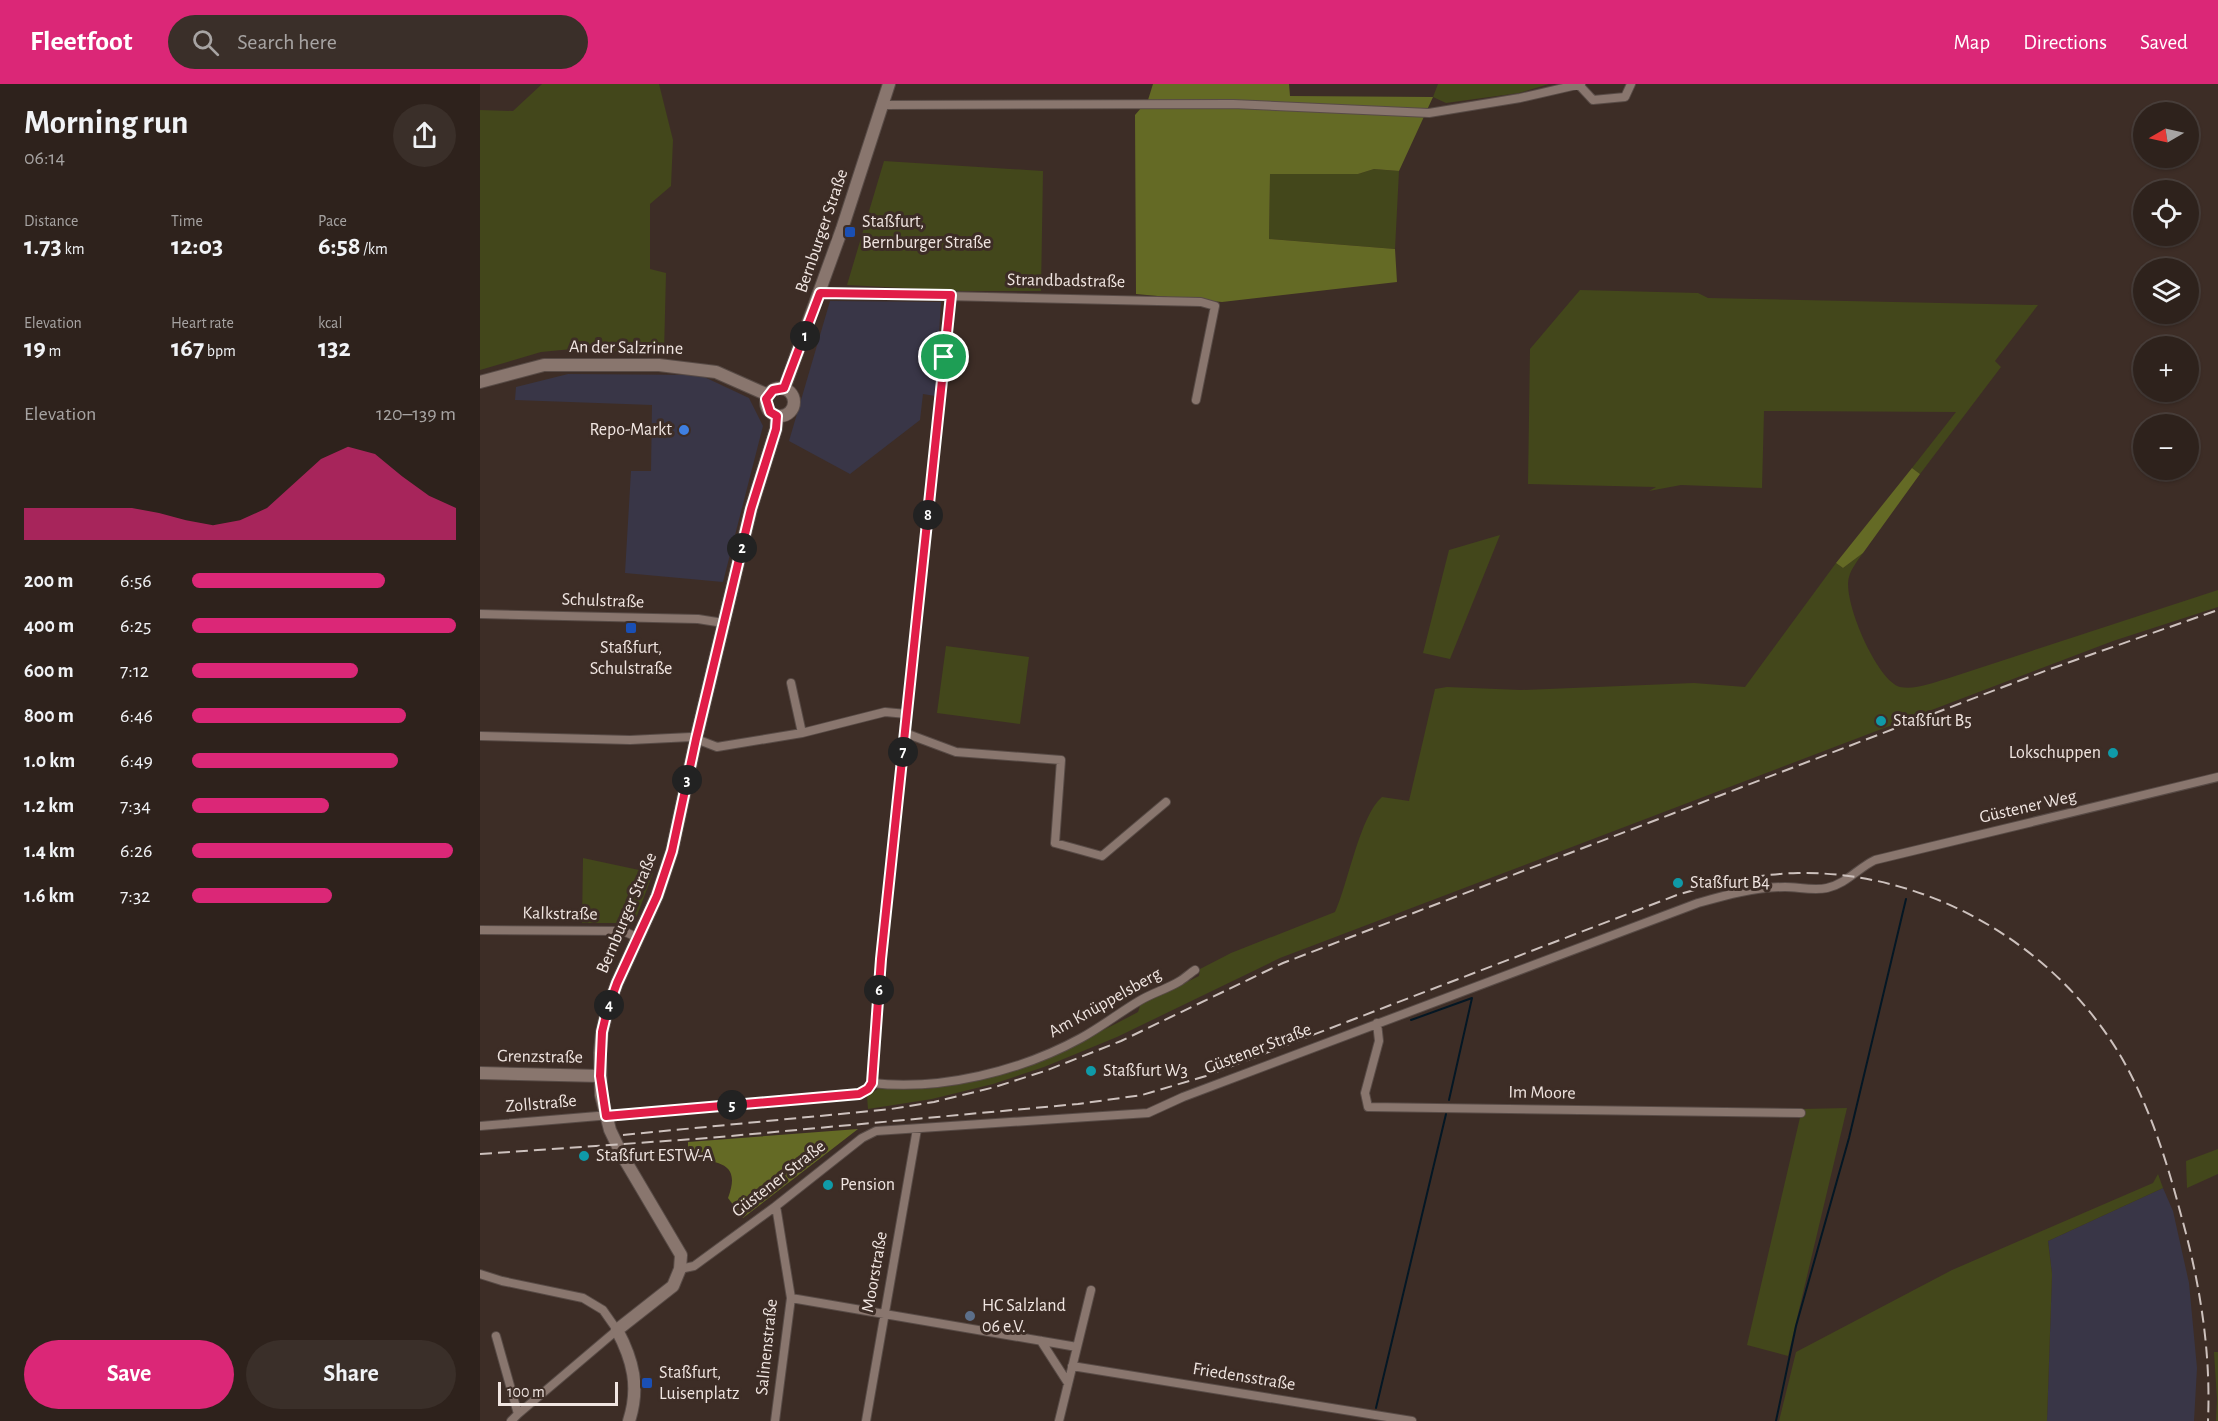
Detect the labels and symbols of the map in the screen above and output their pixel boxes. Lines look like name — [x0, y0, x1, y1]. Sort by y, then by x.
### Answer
north arrow — [2133, 102, 2199, 168]
street label: Bernburger Straße — [792, 167, 852, 295]
place label: Staßfurt, Bernburger Straße — [862, 213, 991, 252]
marker: Staßfurt, Bernburger Straße — [843, 225, 857, 239]
street label: Strandbadstraße — [1007, 271, 1125, 291]
pin: 1 — [790, 321, 820, 351]
pin — [918, 331, 969, 382]
street label: An der Salzrinne — [569, 338, 683, 358]
place label: Repo-Markt — [589, 421, 672, 439]
marker: Repo-Markt — [677, 423, 691, 437]
pin: 8 — [913, 500, 943, 530]
pin: 2 — [727, 533, 757, 563]
street label: Schulstraße — [561, 591, 645, 611]
marker: Staßfurt, Schulstraße — [624, 621, 638, 635]
place label: Staßfurt, Schulstraße — [590, 639, 672, 678]
place label: Staßfurt B5 — [1893, 712, 1972, 730]
marker: Staßfurt B5 — [1874, 714, 1888, 728]
pin: 7 — [888, 737, 918, 767]
place label: Lokschuppen — [2009, 744, 2101, 762]
marker: Lokschuppen — [2106, 746, 2120, 760]
pin: 3 — [672, 765, 702, 795]
street label: Güstener Weg — [1978, 787, 2078, 827]
street label: Bernburger Straße — [593, 850, 661, 976]
place label: Staßfurt B4 — [1690, 874, 1770, 892]
marker: Staßfurt B4 — [1671, 876, 1685, 890]
street label: Kalkstraße — [522, 904, 598, 924]
street label: Am Knüppelsberg — [1046, 965, 1164, 1041]
pin: 6 — [864, 975, 894, 1005]
pin: 4 — [594, 990, 624, 1020]
street label: Güstener Straße — [1202, 1020, 1314, 1078]
street label: Grenzstraße — [497, 1047, 583, 1067]
place label: Staßfurt W3 — [1103, 1062, 1188, 1080]
marker: Staßfurt W3 — [1084, 1064, 1098, 1078]
street label: Im Moore — [1508, 1083, 1576, 1103]
pin: 5 — [717, 1090, 747, 1120]
street label: Zollstraße — [505, 1092, 577, 1116]
street label: Güstener Straße — [729, 1137, 829, 1221]
place label: Staßfurt ESTW-A — [596, 1147, 713, 1165]
marker: Staßfurt ESTW-A — [577, 1149, 591, 1163]
place label: Pension — [840, 1176, 895, 1194]
marker: Pension — [821, 1178, 835, 1192]
street label: Moorstraße — [859, 1230, 891, 1314]
place label: HC Salzland 06 e.V. — [982, 1297, 1066, 1336]
street label: Salinenstraße — [753, 1298, 781, 1396]
marker: HC Salzland 06 e.V. — [963, 1309, 977, 1323]
street label: Friedensstraße — [1191, 1360, 1297, 1394]
place label: Staßfurt, Luisenplatz — [659, 1364, 739, 1403]
marker: Staßfurt, Luisenplatz — [640, 1376, 654, 1390]
scale bar — [498, 1379, 618, 1406]

